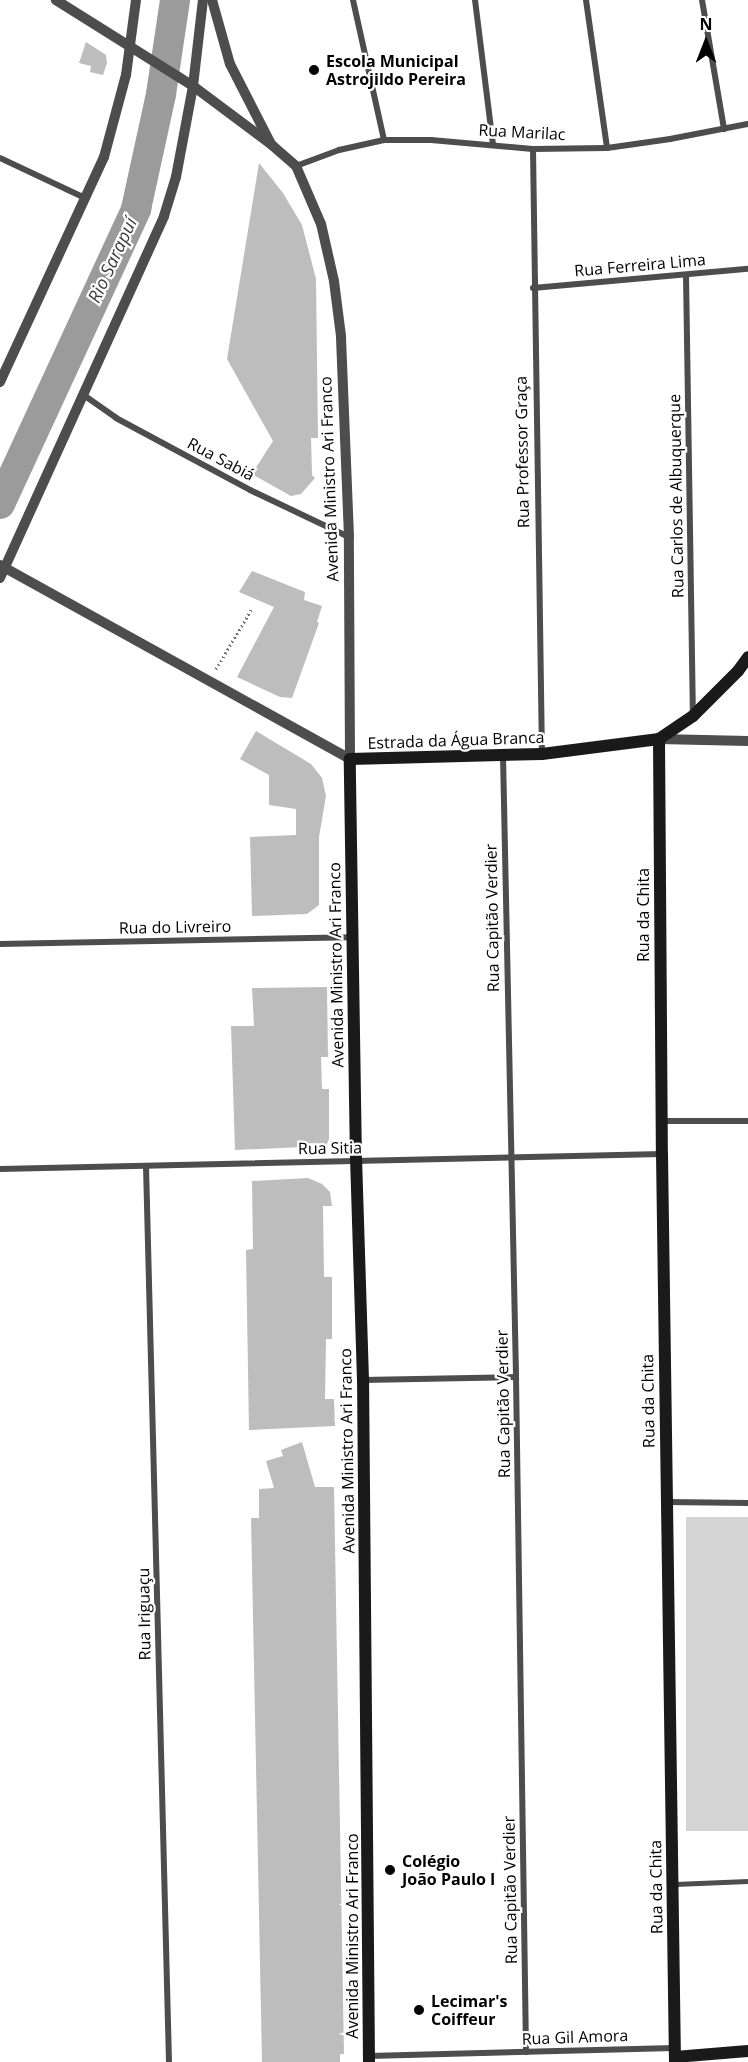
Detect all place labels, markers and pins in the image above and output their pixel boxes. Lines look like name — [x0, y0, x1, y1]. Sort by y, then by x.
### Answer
place label: Escola Municipal Astrojildo Pereira — [326, 51, 466, 89]
marker: Escola Municipal Astrojildo Pereira — [307, 63, 321, 77]
place label: Colégio João Paulo I — [402, 1851, 495, 1889]
marker: Colégio João Paulo I — [383, 1863, 397, 1877]
place label: Lecimar's Coiffeur — [431, 1991, 507, 2029]
marker: Lecimar's Coiffeur — [412, 2003, 426, 2017]

